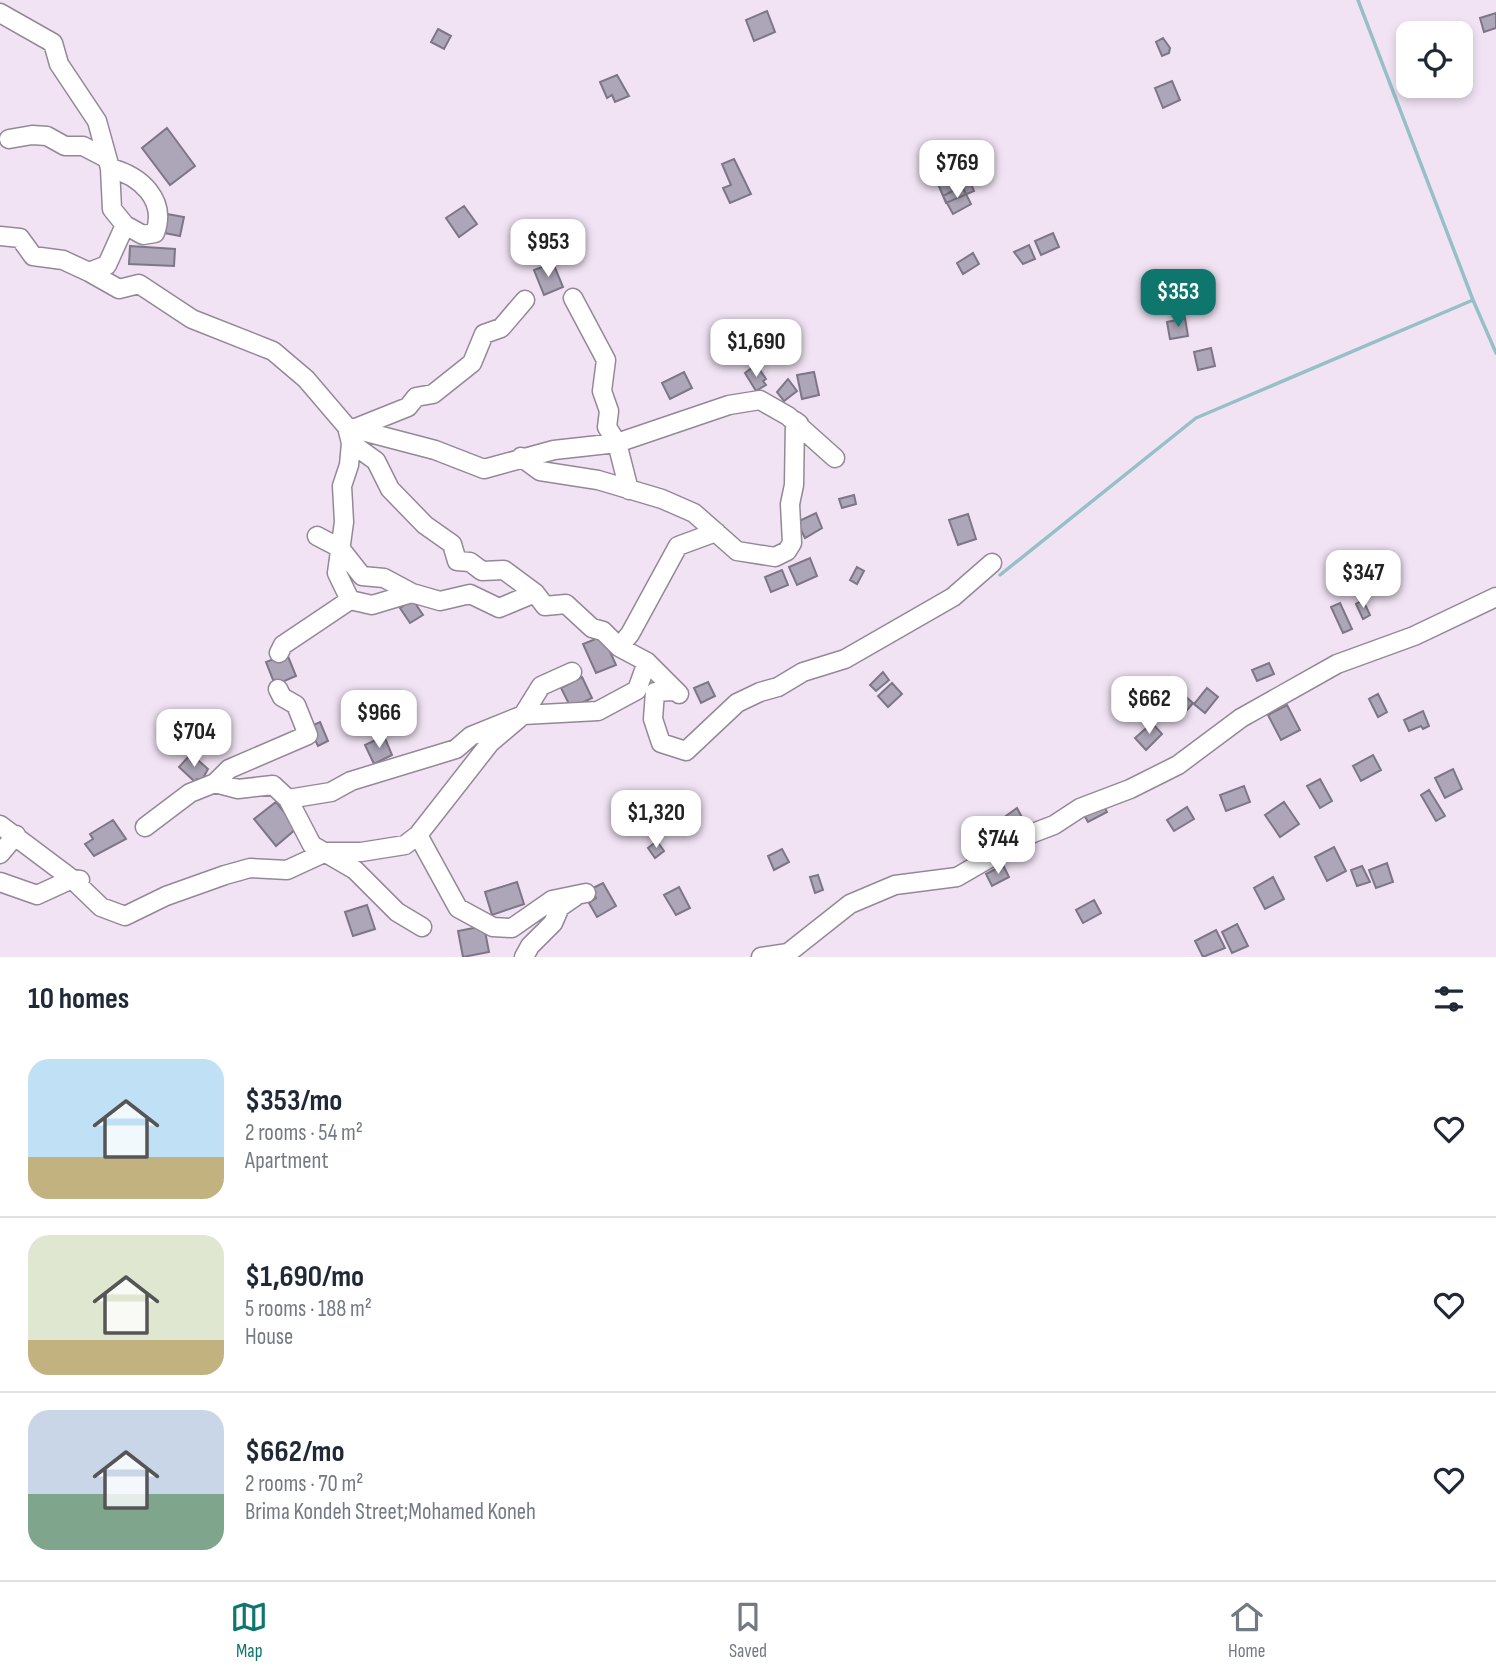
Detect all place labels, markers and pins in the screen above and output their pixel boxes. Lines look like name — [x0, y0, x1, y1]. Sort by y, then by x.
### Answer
pin: $769 — [916, 140, 998, 200]
pin: $953 — [507, 219, 589, 279]
pin: $353 — [1137, 270, 1219, 329]
pin: $1,690 — [699, 320, 813, 379]
pin: $347 — [1322, 550, 1404, 610]
pin: $662 — [1108, 676, 1190, 736]
pin: $966 — [338, 690, 420, 750]
pin: $704 — [153, 710, 235, 769]
pin: $1,320 — [599, 790, 713, 850]
pin: $744 — [957, 816, 1039, 876]

